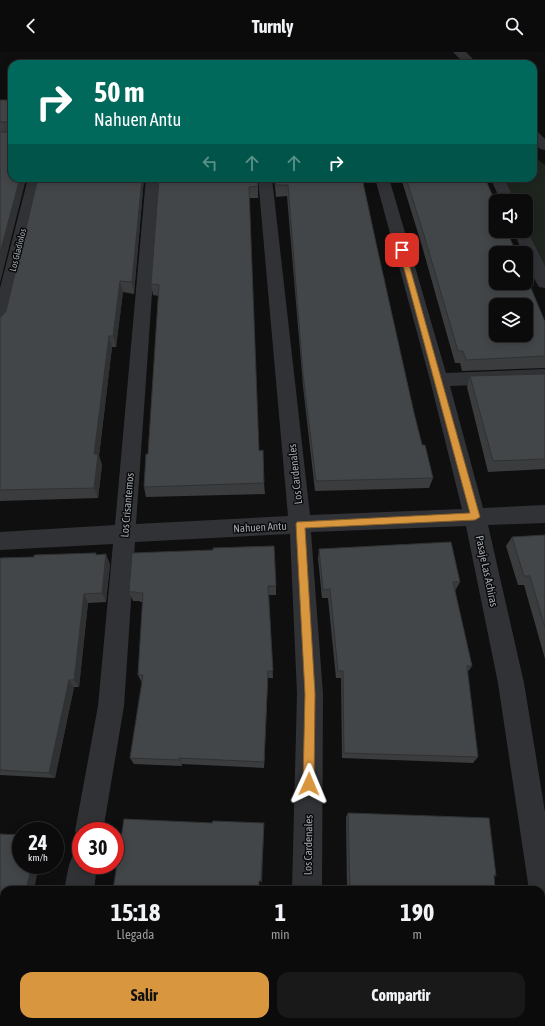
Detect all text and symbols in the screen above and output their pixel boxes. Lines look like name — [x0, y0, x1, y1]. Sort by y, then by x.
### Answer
icon: back — [20, 15, 42, 37]
icon: search — [503, 15, 525, 37]
text: Turnly — [252, 16, 293, 37]
icon: right — [28, 76, 80, 128]
text: 50 m — [94, 76, 144, 108]
text: Nahuen Antu — [94, 109, 181, 130]
icon: left — [199, 152, 221, 174]
icon: ahead — [241, 152, 263, 174]
icon: ahead — [283, 152, 305, 174]
icon: right — [325, 152, 347, 174]
map controls — [489, 194, 533, 342]
button: sound — [489, 194, 533, 238]
street label: Los Gladiolos — [8, 228, 28, 272]
pin — [385, 233, 419, 267]
icon: arrive — [391, 239, 413, 261]
button: search — [489, 246, 533, 290]
button: layers — [489, 298, 533, 342]
street label: Los Cardenales — [286, 443, 304, 505]
street label: Los Crisantemos — [118, 472, 136, 538]
street label: Nahuen Antu — [233, 520, 287, 534]
street label: Pasaje Las Achiras — [474, 534, 500, 608]
position arrow — [288, 763, 330, 805]
street label: Los Cardenales — [301, 815, 315, 875]
speed limit sign: 30 — [72, 822, 124, 874]
text: 24 — [29, 831, 47, 854]
text: km/h — [28, 852, 48, 863]
text: 15:18 — [111, 899, 160, 926]
text: 1 — [275, 899, 286, 926]
text: 190 — [400, 899, 434, 926]
text: Llegada — [117, 927, 154, 942]
text: min — [271, 927, 290, 942]
text: m — [413, 927, 422, 942]
button: Salir — [20, 972, 269, 1018]
button: Compartir — [277, 972, 525, 1018]

